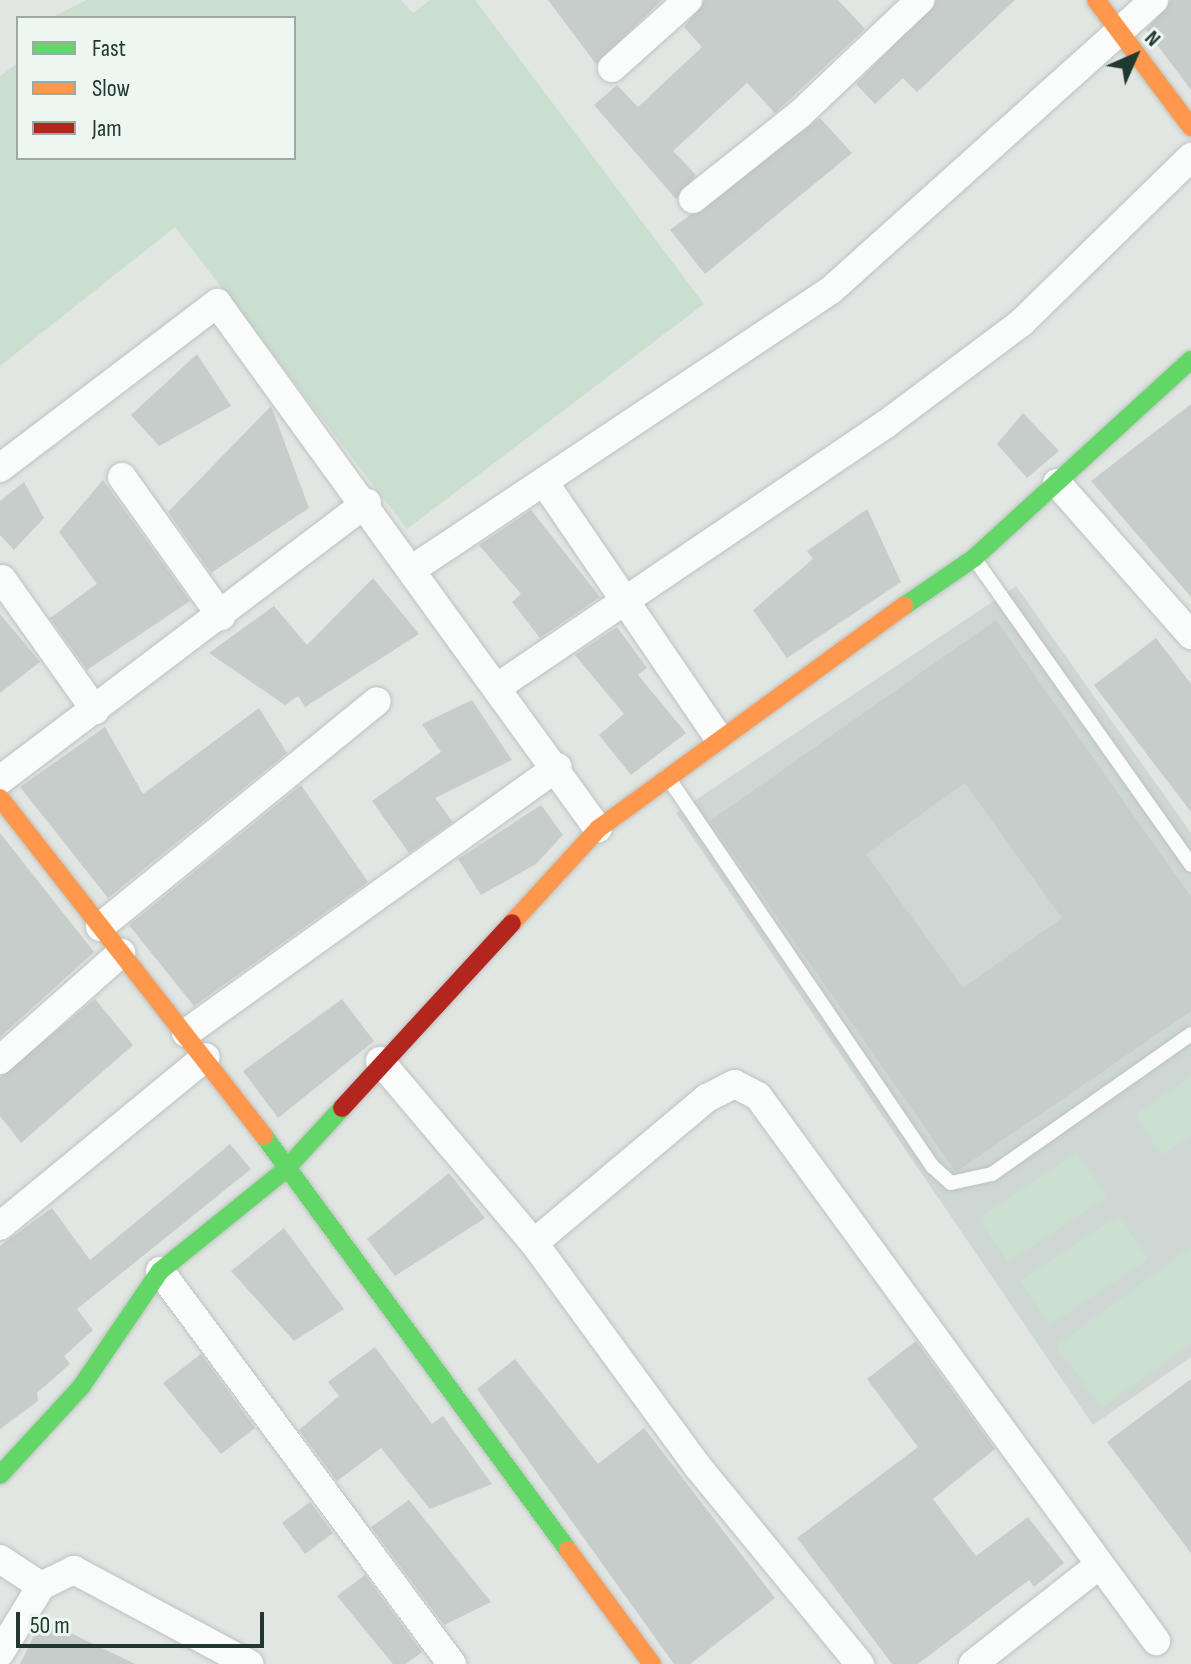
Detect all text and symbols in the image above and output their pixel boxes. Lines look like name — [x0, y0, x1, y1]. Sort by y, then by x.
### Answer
legend — [16, 16, 296, 160]
north arrow — [1095, 16, 1175, 96]
text: N — [1139, 25, 1166, 52]
text: Fast — [92, 34, 126, 63]
text: Slow — [92, 74, 130, 103]
text: Jam — [92, 114, 122, 143]
scale bar — [20, 1596, 268, 1646]
text: 50 m — [30, 1611, 70, 1640]

